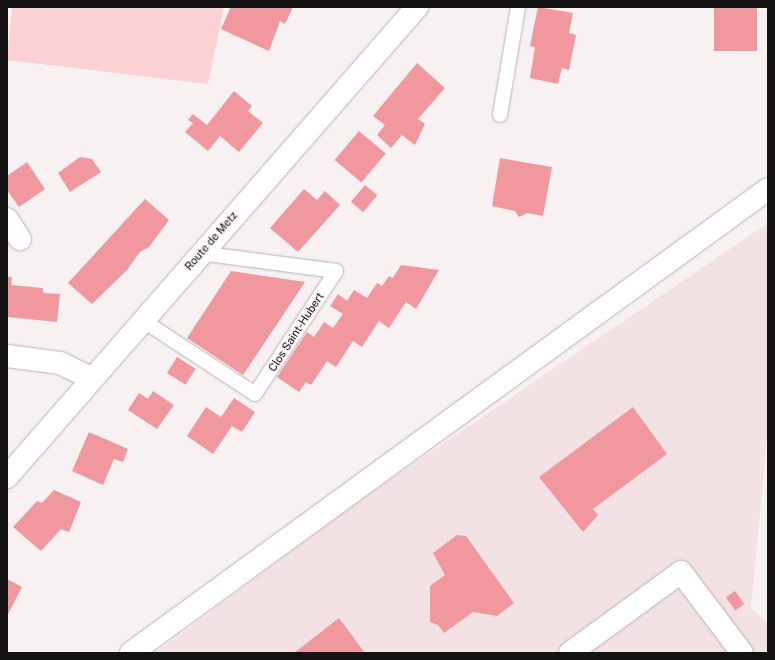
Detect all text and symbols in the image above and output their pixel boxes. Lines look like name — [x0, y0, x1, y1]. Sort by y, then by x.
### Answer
street label: Route de Metz — [182, 209, 240, 273]
street label: Clos Saint-Hubert — [266, 290, 326, 374]

